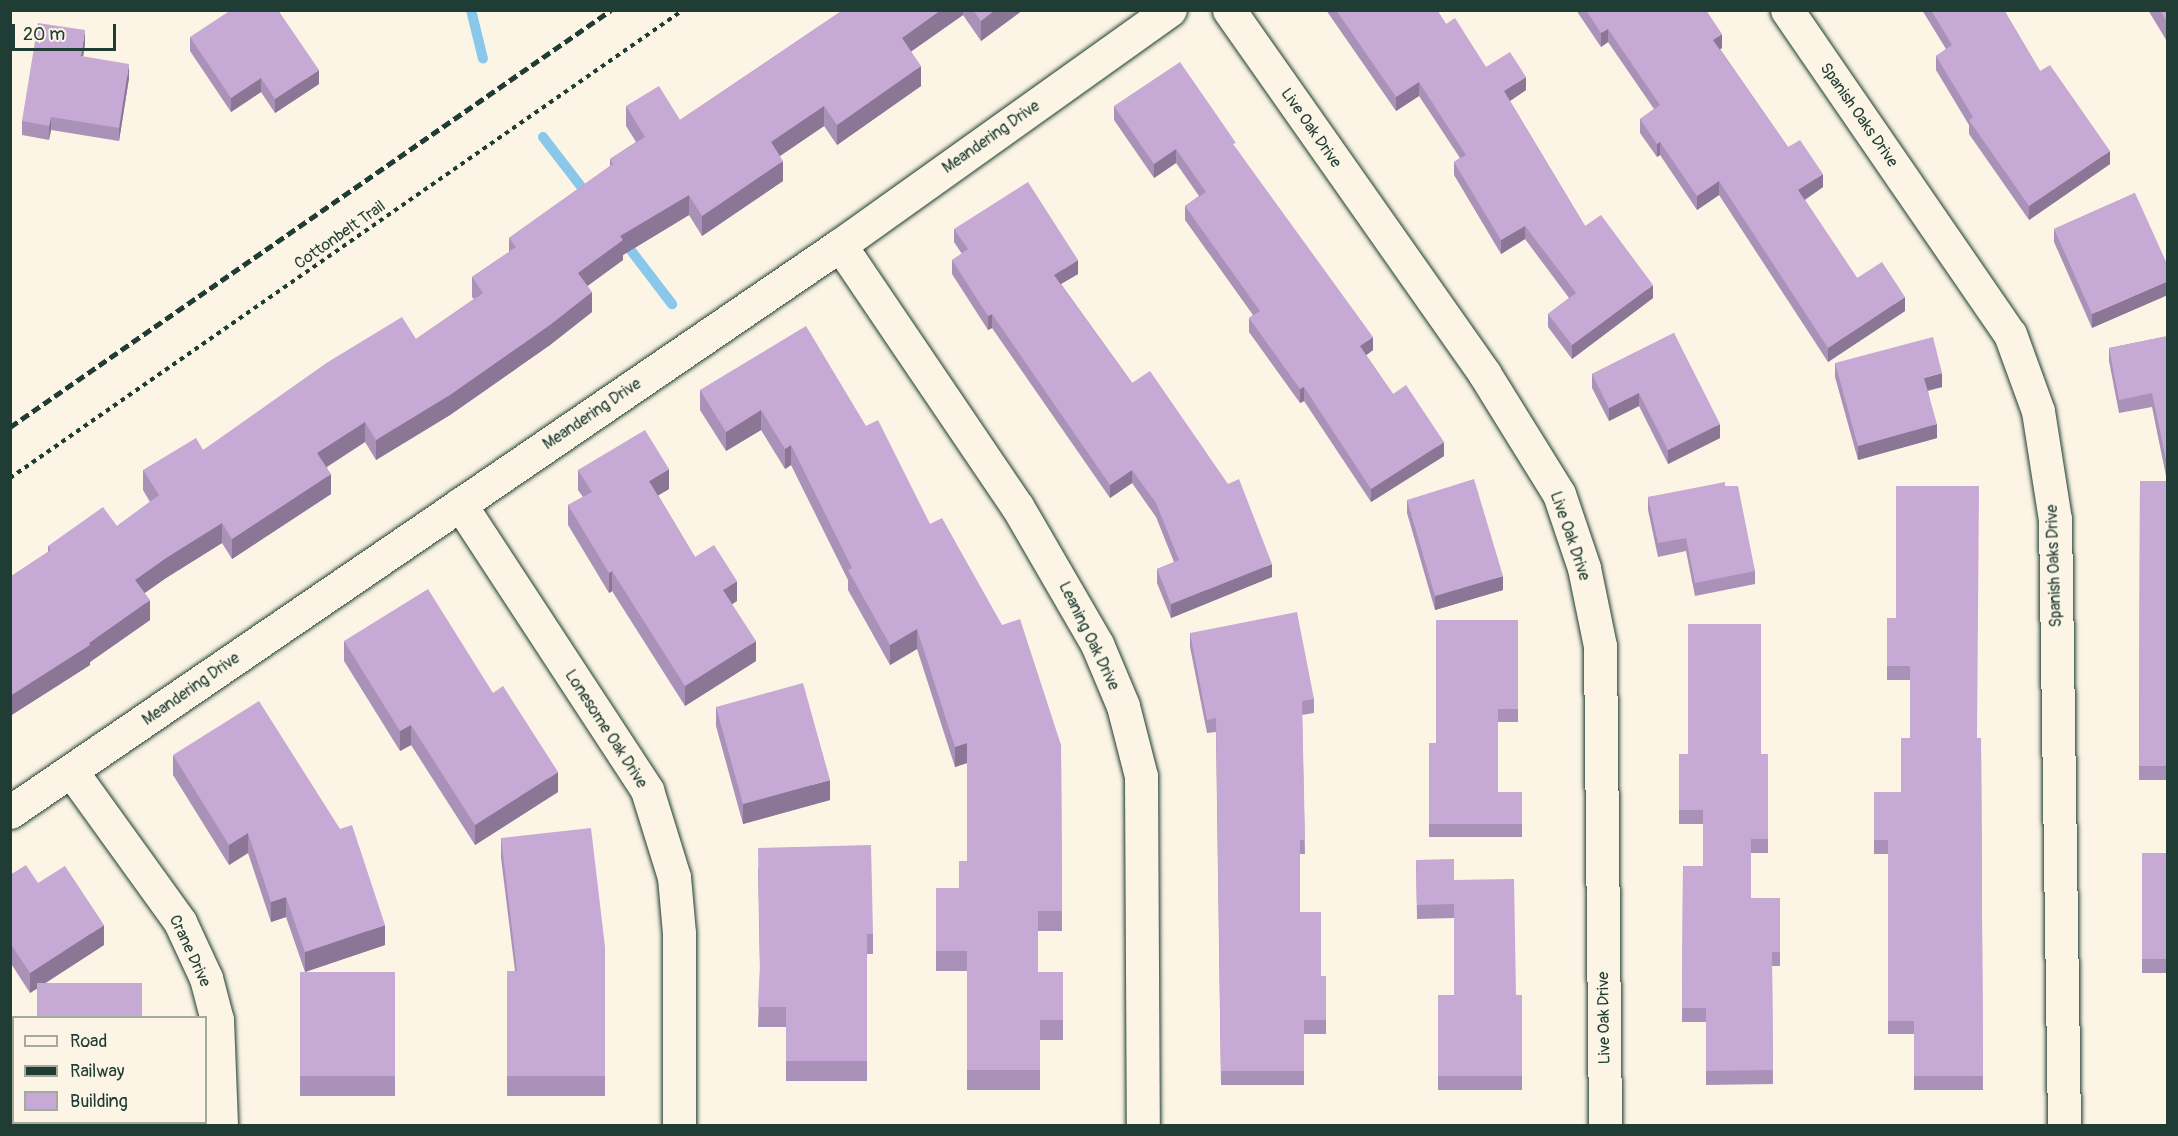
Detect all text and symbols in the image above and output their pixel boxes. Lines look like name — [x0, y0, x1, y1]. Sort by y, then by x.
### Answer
scale bar — [15, 12, 118, 50]
text: 20 m — [23, 23, 65, 46]
street label: Spanish Oaks Drive — [1816, 59, 1902, 171]
street label: Live Oak Drive — [1277, 84, 1345, 172]
street label: Meandering Drive — [939, 96, 1043, 178]
street label: Cottonbelt Trail — [291, 197, 389, 273]
street label: Meandering Drive — [539, 374, 645, 454]
street label: Live Oak Drive — [1546, 489, 1594, 583]
street label: Spanish Oaks Drive — [2042, 504, 2066, 628]
street label: Leaning Oak Drive — [1054, 579, 1124, 693]
street label: Meandering Drive — [139, 648, 243, 730]
street label: Lonesome Oak Drive — [561, 666, 651, 792]
street label: Crane Drive — [165, 912, 215, 990]
street label: Live Oak Drive — [1594, 971, 1614, 1065]
legend — [12, 1016, 207, 1124]
text: Road — [70, 1030, 107, 1053]
text: Railway — [70, 1060, 125, 1083]
text: Building — [70, 1090, 128, 1113]

